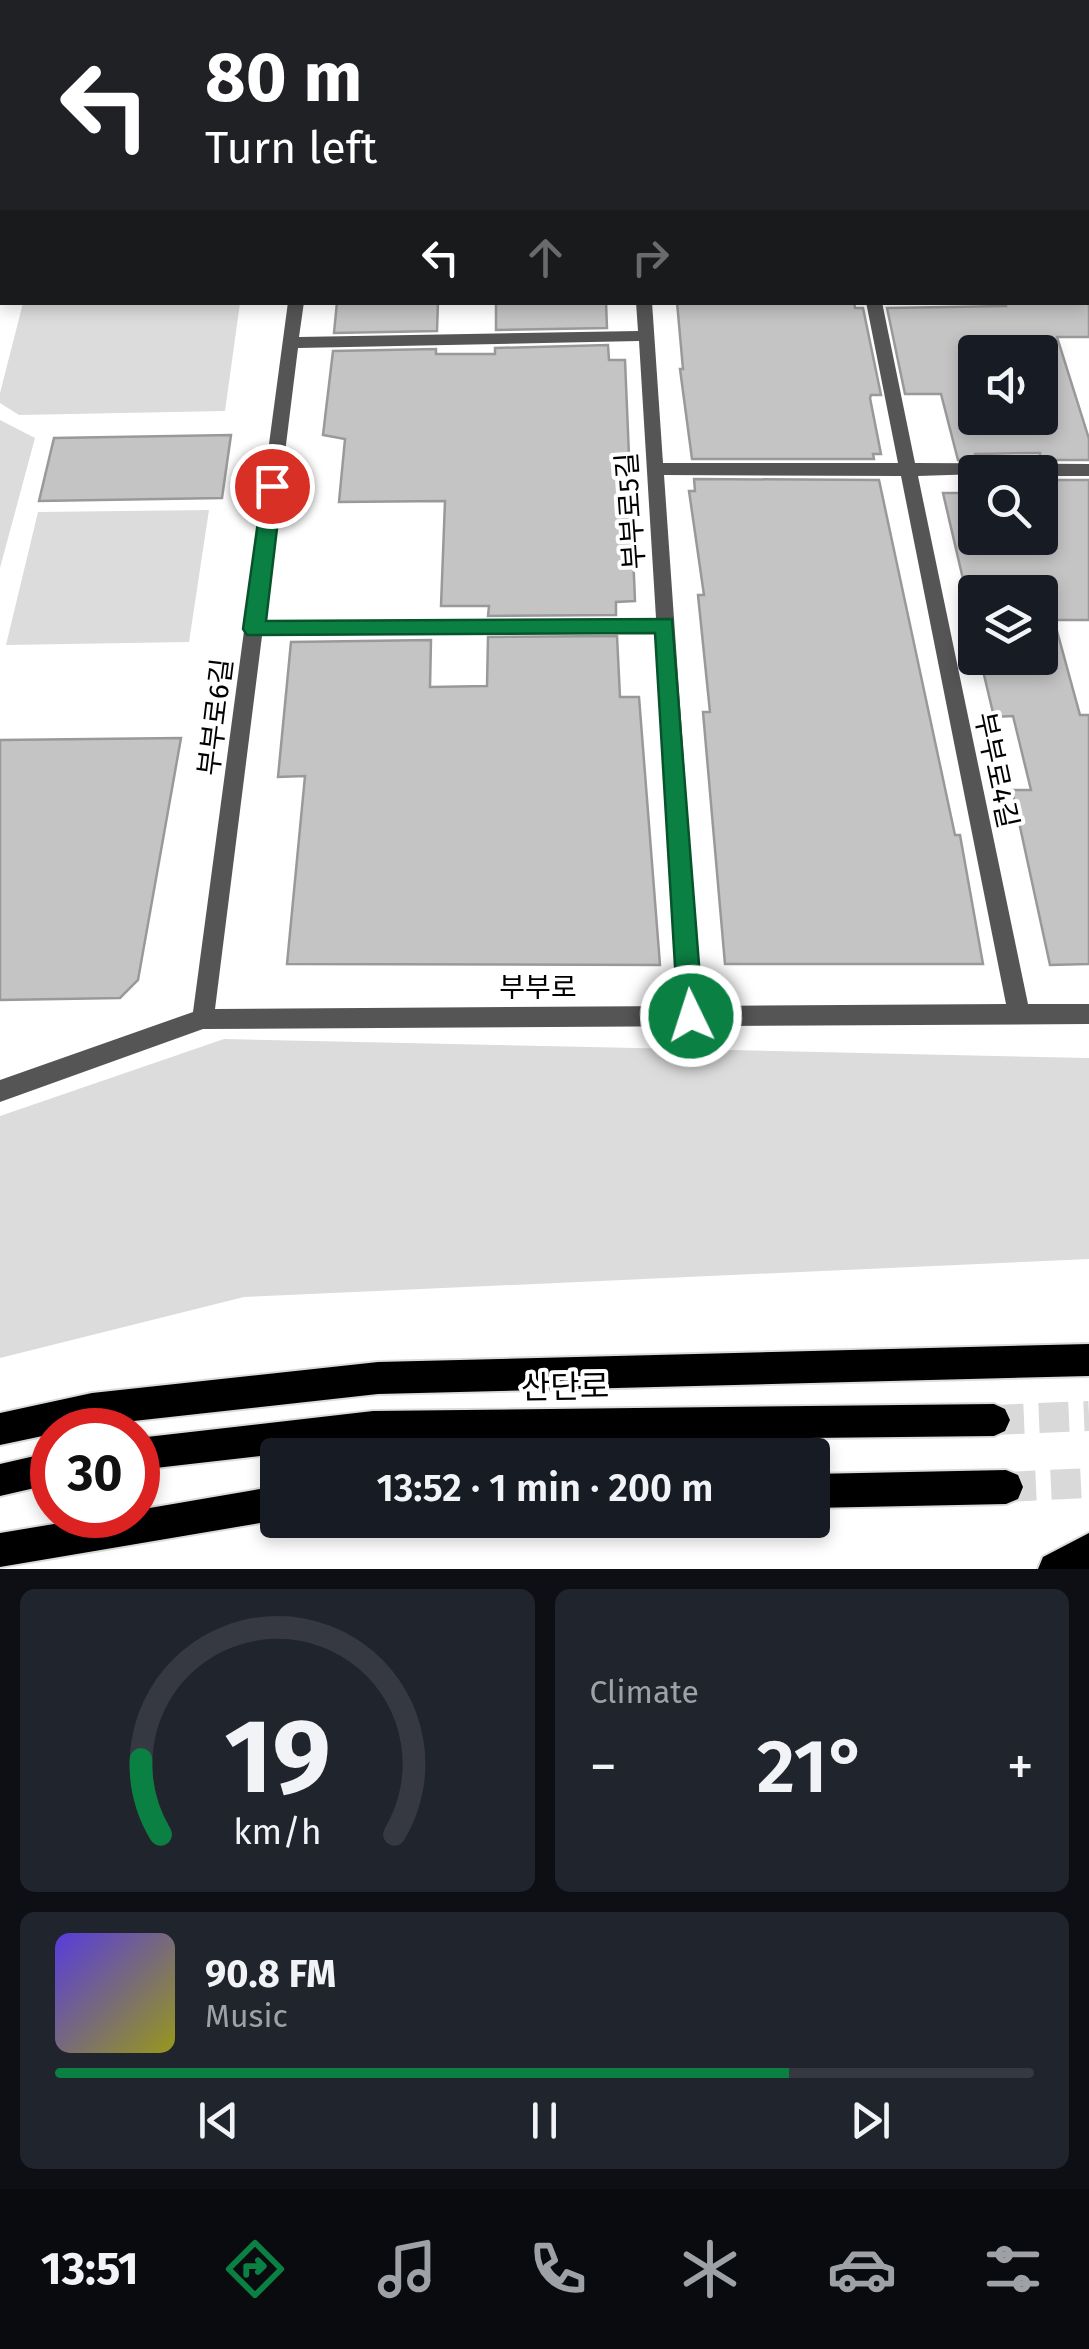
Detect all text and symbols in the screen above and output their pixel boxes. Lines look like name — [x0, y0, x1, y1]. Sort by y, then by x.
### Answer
text: 80 m — [205, 36, 362, 120]
icon: left — [40, 40, 170, 170]
text: Turn left — [205, 121, 377, 175]
icon: left — [413, 230, 468, 285]
icon: ahead — [518, 230, 573, 285]
icon: right — [623, 230, 678, 285]
map controls — [958, 335, 1058, 675]
button: sound — [958, 335, 1058, 435]
pin — [230, 444, 315, 529]
street label: 부부로5길 — [610, 451, 651, 571]
button: search — [958, 455, 1058, 555]
icon: arrive — [245, 459, 300, 514]
button: layers — [958, 575, 1058, 675]
street label: 부부로6길 — [192, 657, 239, 778]
street label: 부부로4길 — [968, 709, 1025, 831]
position arrow — [639, 964, 743, 1068]
street label: 부부로 — [499, 971, 577, 1004]
street label: 산단로 — [521, 1367, 609, 1407]
speed limit sign: 30 — [30, 1408, 160, 1538]
text: 13:52 · 1 min · 200 m — [376, 1465, 714, 1511]
text: Climate — [590, 1673, 699, 1711]
text: 19 — [224, 1695, 331, 1820]
text: 21° — [757, 1722, 867, 1812]
text: − — [590, 1734, 617, 1800]
text: + — [1007, 1734, 1034, 1800]
text: km/h — [233, 1811, 321, 1853]
text: 90.8 FM — [205, 1951, 336, 1997]
text: Music — [205, 1997, 288, 2035]
icon: previous — [191, 2093, 246, 2148]
icon: pause — [517, 2093, 572, 2148]
icon: next — [843, 2093, 898, 2148]
icon: directions — [220, 2234, 290, 2304]
icon: music — [372, 2234, 442, 2304]
icon: phone — [523, 2234, 593, 2304]
icon: climate — [675, 2234, 745, 2304]
icon: car — [827, 2234, 897, 2304]
icon: filters — [978, 2234, 1048, 2304]
text: 13:51 — [41, 2242, 139, 2296]

